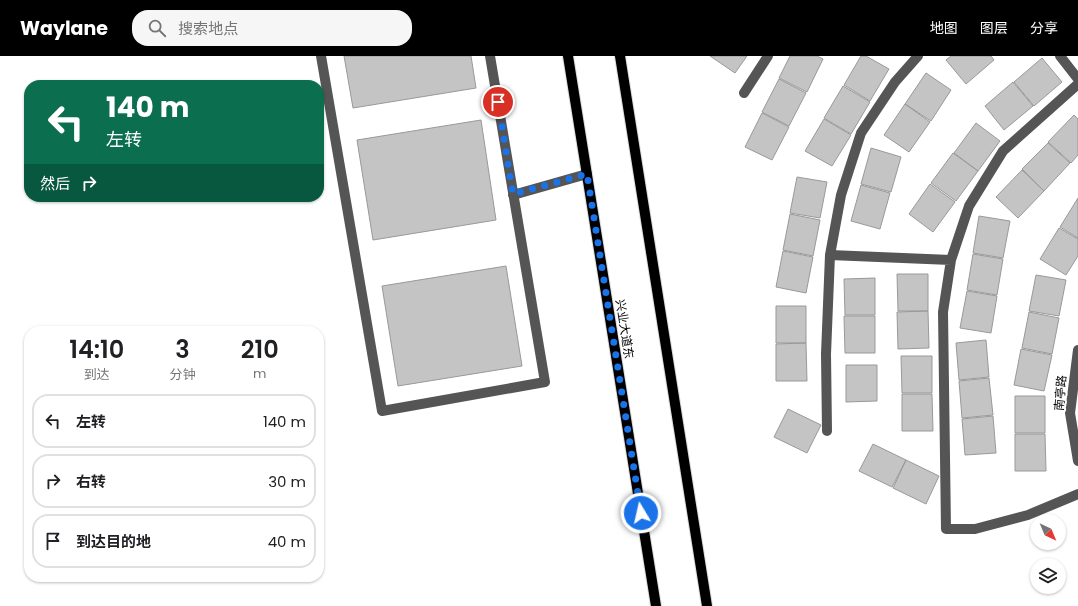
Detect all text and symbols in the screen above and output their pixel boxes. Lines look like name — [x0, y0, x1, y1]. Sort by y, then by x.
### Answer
search box — [132, 10, 412, 46]
text: Waylane — [20, 15, 108, 42]
icon: search — [146, 17, 168, 39]
text: 搜索地点 — [178, 18, 238, 39]
text: 地图 — [930, 18, 958, 38]
text: 图层 — [980, 18, 1008, 38]
text: 分享 — [1030, 18, 1058, 38]
pin — [481, 85, 515, 119]
text: 140 m — [106, 88, 189, 127]
icon: arrive — [487, 91, 509, 113]
icon: left — [40, 96, 92, 148]
text: 左转 — [106, 127, 142, 152]
icon: right — [78, 172, 100, 194]
text: 然后 — [40, 173, 70, 194]
street label: 兴业大道东 — [612, 298, 638, 360]
text: 14:10 — [69, 333, 124, 366]
text: 3 — [175, 333, 190, 366]
text: 210 — [241, 333, 279, 366]
text: m — [253, 364, 266, 383]
text: 到达 — [84, 365, 110, 384]
text: 分钟 — [170, 365, 196, 384]
street label: 南亭路 — [1050, 374, 1070, 412]
icon: left — [42, 410, 64, 432]
text: 左转 — [76, 411, 106, 432]
text: 140 m — [263, 411, 306, 432]
icon: right — [42, 470, 64, 492]
text: 右转 — [76, 471, 106, 492]
text: 30 m — [268, 471, 306, 492]
position arrow — [620, 492, 662, 534]
north arrow — [1030, 514, 1066, 550]
map controls — [1030, 514, 1066, 594]
icon: arrive — [42, 530, 64, 552]
text: 到达目的地 — [76, 531, 151, 552]
text: 40 m — [268, 531, 306, 552]
button: layers — [1030, 558, 1066, 594]

